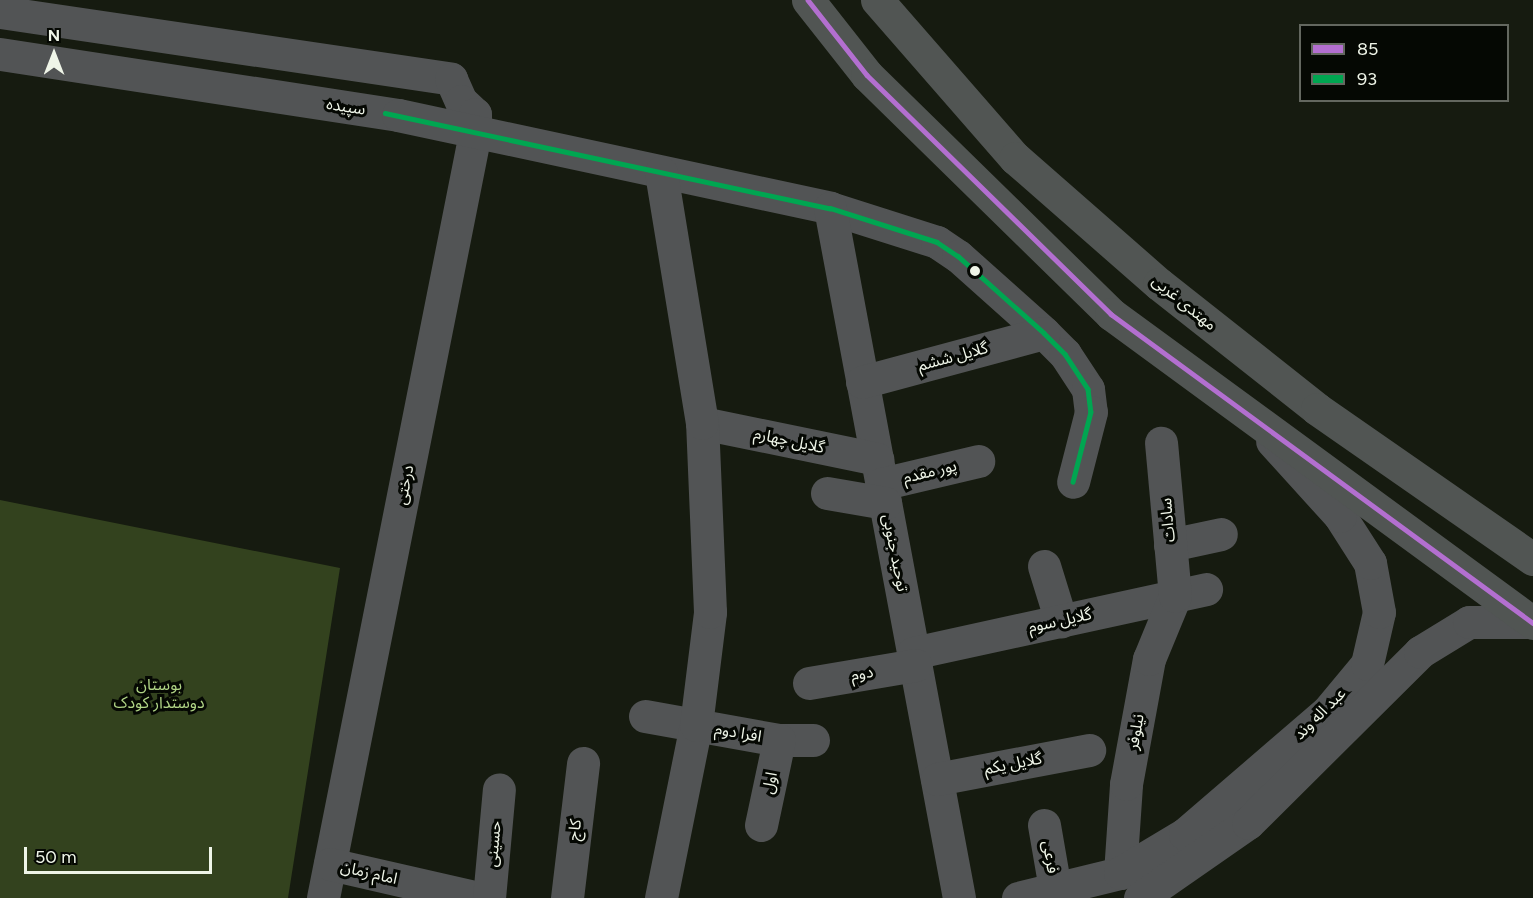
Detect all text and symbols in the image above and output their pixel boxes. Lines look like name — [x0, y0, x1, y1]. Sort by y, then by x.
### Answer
north arrow — [24, 24, 84, 84]
legend — [1299, 24, 1509, 102]
text: N — [48, 26, 60, 45]
text: 85 — [1357, 38, 1378, 60]
text: 93 — [1357, 68, 1377, 90]
street label: سپیده — [325, 94, 367, 120]
unlabelled marker — [969, 265, 981, 277]
street label: مهتدی غربی — [1148, 271, 1220, 335]
street label: گلایل ششم — [916, 338, 990, 376]
street label: گلایل چهارم — [752, 424, 826, 458]
street label: پور مقدم — [901, 456, 959, 488]
street label: درختی — [392, 464, 418, 506]
street label: سادات — [1156, 497, 1180, 543]
street label: توحید جنوبی — [878, 513, 912, 593]
street label: گلایل سوم — [1026, 605, 1094, 637]
street label: دوم — [849, 663, 875, 685]
park label: بوستان دوستدار کودک — [113, 675, 205, 713]
street label: عبد اله وند — [1290, 684, 1350, 744]
street label: نیلوفر — [1123, 713, 1149, 751]
street label: افرا دوم — [713, 719, 763, 747]
street label: گلایل یکم — [982, 749, 1044, 779]
street label: اول — [758, 770, 782, 796]
street label: کاج — [564, 818, 586, 842]
street label: حسینی — [482, 820, 506, 868]
scale bar — [27, 835, 214, 873]
street label: فرعی — [1038, 839, 1062, 875]
text: 50 m — [35, 846, 77, 868]
street label: امام زمان — [339, 857, 399, 889]

